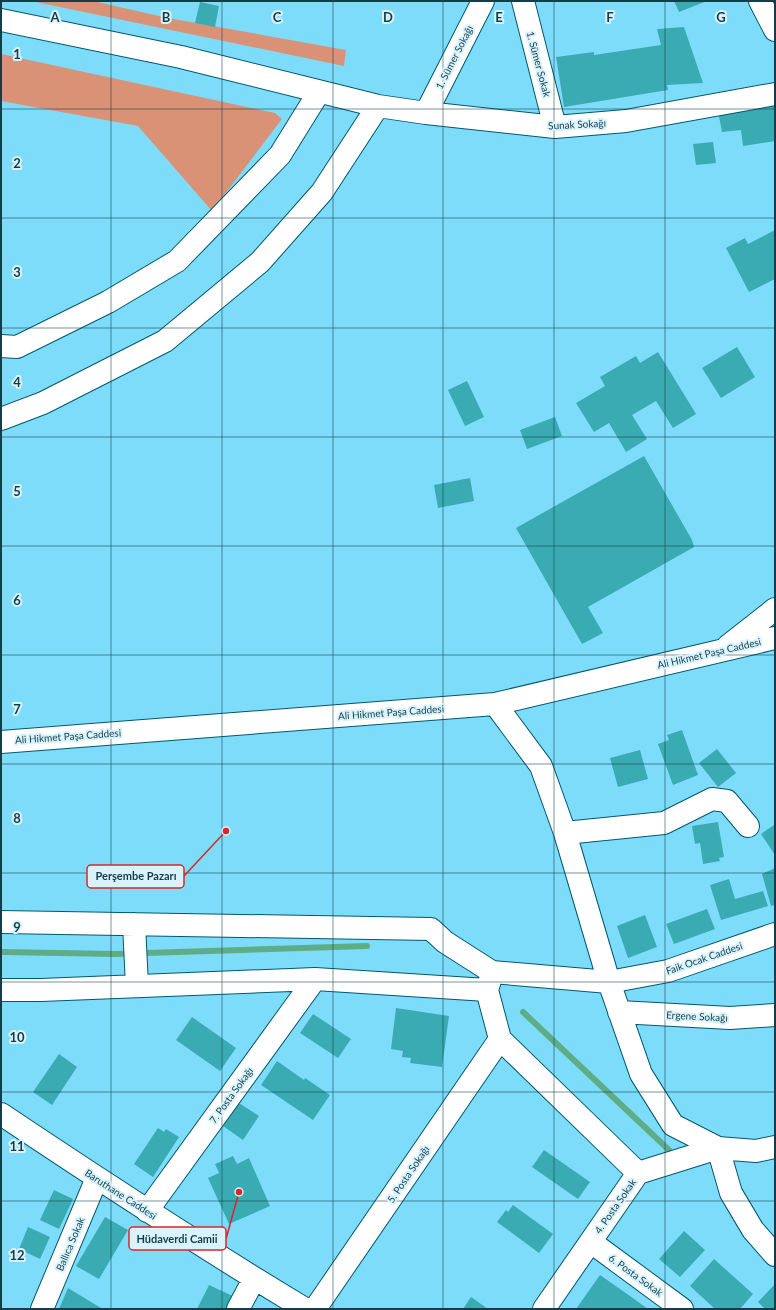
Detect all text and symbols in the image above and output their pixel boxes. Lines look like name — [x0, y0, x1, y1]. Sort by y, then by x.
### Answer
text: A — [49, 9, 60, 25]
text: B — [162, 9, 171, 25]
text: C — [273, 9, 282, 25]
text: D — [383, 9, 393, 25]
text: E — [495, 9, 503, 25]
text: F — [606, 9, 614, 25]
text: G — [716, 9, 726, 25]
street label: 1. Sümer Sokağı — [433, 23, 475, 91]
street label: 1. Sümer Sokak — [524, 30, 554, 99]
text: 1 — [13, 46, 21, 62]
street label: Sunak Sokağı — [548, 116, 606, 132]
text: 2 — [13, 155, 21, 171]
text: 3 — [13, 264, 21, 280]
text: 4 — [13, 374, 21, 390]
text: 5 — [13, 483, 21, 499]
text: 6 — [13, 592, 21, 608]
street label: Ali Hikmet Paşa Caddesi — [656, 635, 762, 671]
text: 7 — [13, 701, 21, 717]
street label: Ali Hikmet Paşa Caddesi — [338, 702, 444, 722]
street label: Ali Hikmet Paşa Caddesi — [15, 726, 121, 746]
text: 8 — [13, 810, 21, 826]
callout: Perşembe Pazarı — [87, 865, 184, 888]
text: Perşembe Pazarı — [96, 869, 177, 882]
text: 9 — [13, 919, 21, 935]
street label: Faik Ocak Caddesi — [664, 939, 744, 977]
street label: Ergene Sokağı — [666, 1008, 728, 1024]
text: 10 — [9, 1029, 25, 1045]
street label: 7. Posta Sokağı — [207, 1065, 255, 1125]
text: 11 — [9, 1138, 25, 1154]
street label: 5. Posta Sokağı — [384, 1143, 432, 1205]
street label: Baruthane Caddesi — [83, 1166, 159, 1222]
street label: 4. Posta Sokak — [592, 1176, 639, 1236]
street label: Ballıca Sokak — [53, 1215, 87, 1273]
callout: Hüdaverdi Camii — [129, 1227, 226, 1250]
text: Hüdaverdi Camii — [136, 1232, 218, 1245]
text: 12 — [9, 1247, 25, 1263]
street label: 6. Posta Sokak — [607, 1251, 666, 1299]

